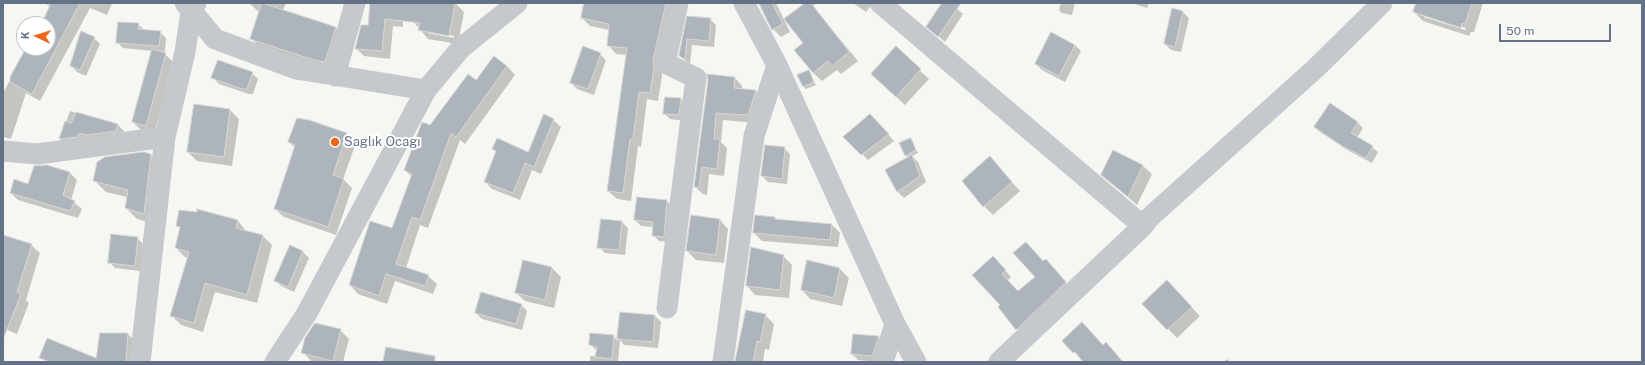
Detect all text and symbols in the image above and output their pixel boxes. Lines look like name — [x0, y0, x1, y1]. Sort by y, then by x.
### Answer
north arrow — [16, 16, 56, 56]
scale bar — [1501, 16, 1613, 42]
text: 50 m — [1506, 24, 1534, 38]
text: K — [19, 31, 31, 40]
place label: Saglık Ocagı — [344, 134, 420, 150]
marker: Saglık Ocagı — [329, 136, 341, 148]

